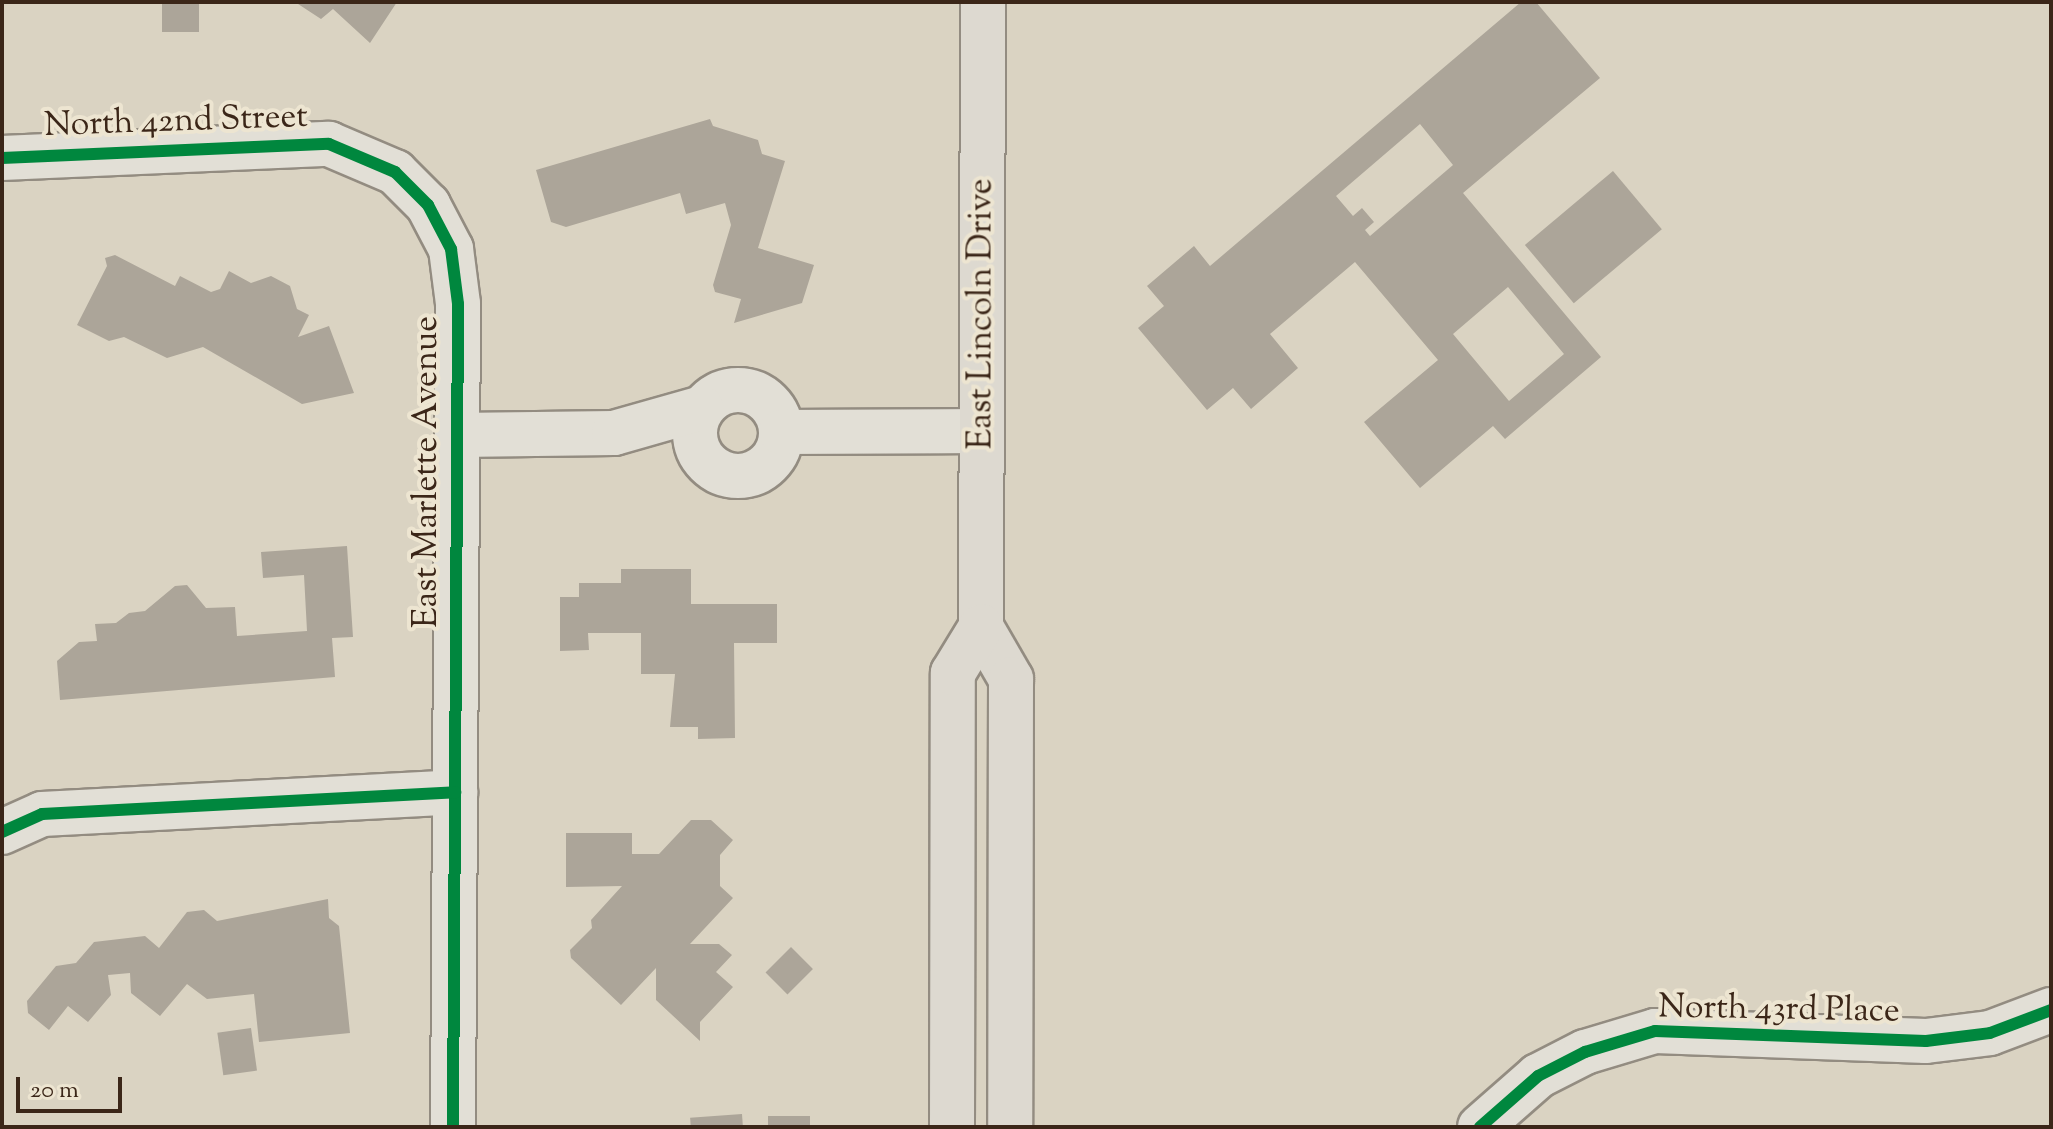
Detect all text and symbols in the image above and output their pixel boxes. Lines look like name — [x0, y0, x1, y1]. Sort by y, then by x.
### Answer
street label: North 42nd Street — [43, 97, 309, 147]
street label: East Lincoln Drive — [962, 179, 1002, 449]
street label: East Marlette Avenue — [408, 316, 448, 628]
street label: North 43rd Place — [1658, 987, 1900, 1033]
scale bar — [20, 1061, 126, 1111]
text: 20 m — [30, 1074, 79, 1108]

